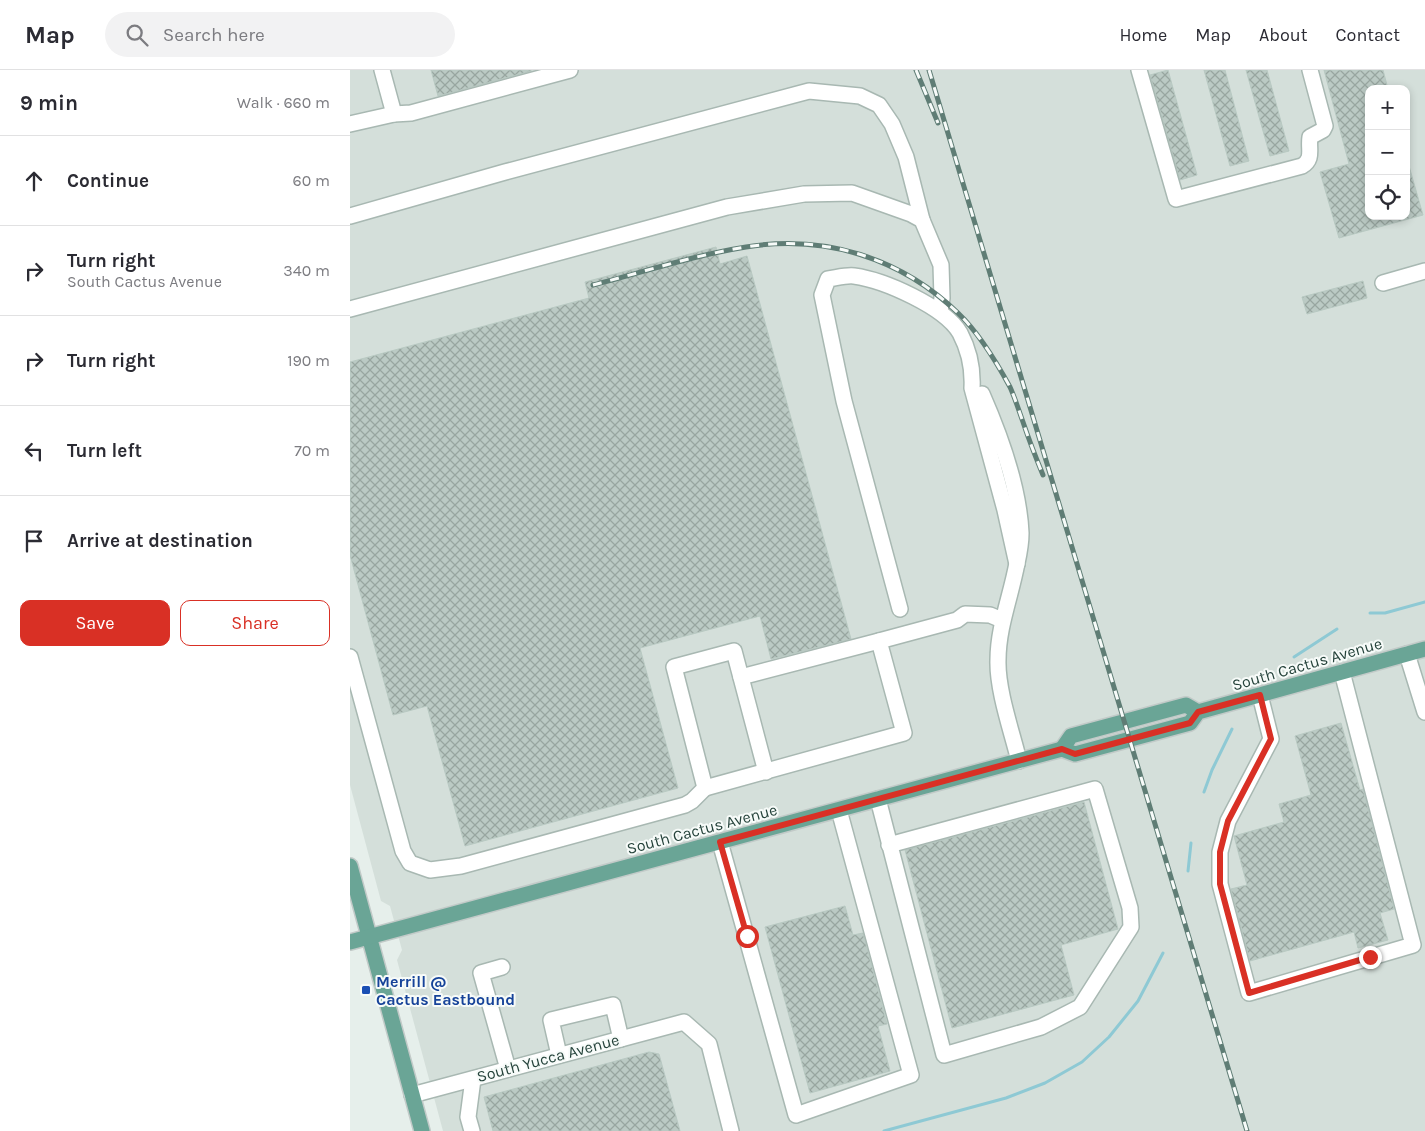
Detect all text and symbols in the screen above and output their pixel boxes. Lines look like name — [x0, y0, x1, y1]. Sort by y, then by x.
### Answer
search box — [105, 12, 455, 57]
text: Map — [25, 21, 75, 49]
icon: search — [123, 21, 151, 49]
text: Search here — [163, 24, 265, 46]
text: Home — [1119, 24, 1167, 46]
text: Map — [1195, 24, 1231, 46]
text: About — [1259, 24, 1308, 46]
text: Contact — [1336, 24, 1400, 46]
map controls — [1365, 85, 1410, 220]
button: + — [1365, 85, 1410, 130]
text: 9 min — [20, 91, 78, 115]
text: Walk · 660 m — [237, 93, 330, 112]
button: − — [1365, 130, 1410, 175]
icon: ahead — [20, 167, 48, 195]
text: Continue — [67, 170, 149, 192]
text: 60 m — [293, 171, 330, 190]
button: locate — [1365, 175, 1410, 220]
text: Turn right — [67, 250, 156, 272]
icon: right — [20, 257, 48, 285]
text: 340 m — [283, 261, 330, 280]
text: South Cactus Avenue — [67, 272, 222, 291]
icon: right — [20, 347, 48, 375]
text: Turn right — [67, 350, 156, 372]
text: 190 m — [287, 351, 330, 370]
icon: left — [20, 437, 48, 465]
text: Turn left — [67, 440, 142, 462]
text: 70 m — [294, 441, 330, 460]
icon: arrive — [20, 527, 48, 555]
text: Arrive at destination — [67, 530, 253, 552]
button: Save — [20, 600, 170, 646]
button: Share — [180, 600, 330, 646]
street label: South Cactus Avenue — [1230, 634, 1384, 694]
street label: South Cactus Avenue — [625, 800, 779, 858]
route start — [736, 925, 759, 948]
route end — [1359, 946, 1382, 969]
place label: Merrill @ Cactus Eastbound — [376, 972, 515, 1009]
marker: Merrill @ Cactus Eastbound — [360, 984, 372, 996]
street label: South Yucca Avenue — [475, 1030, 621, 1086]

